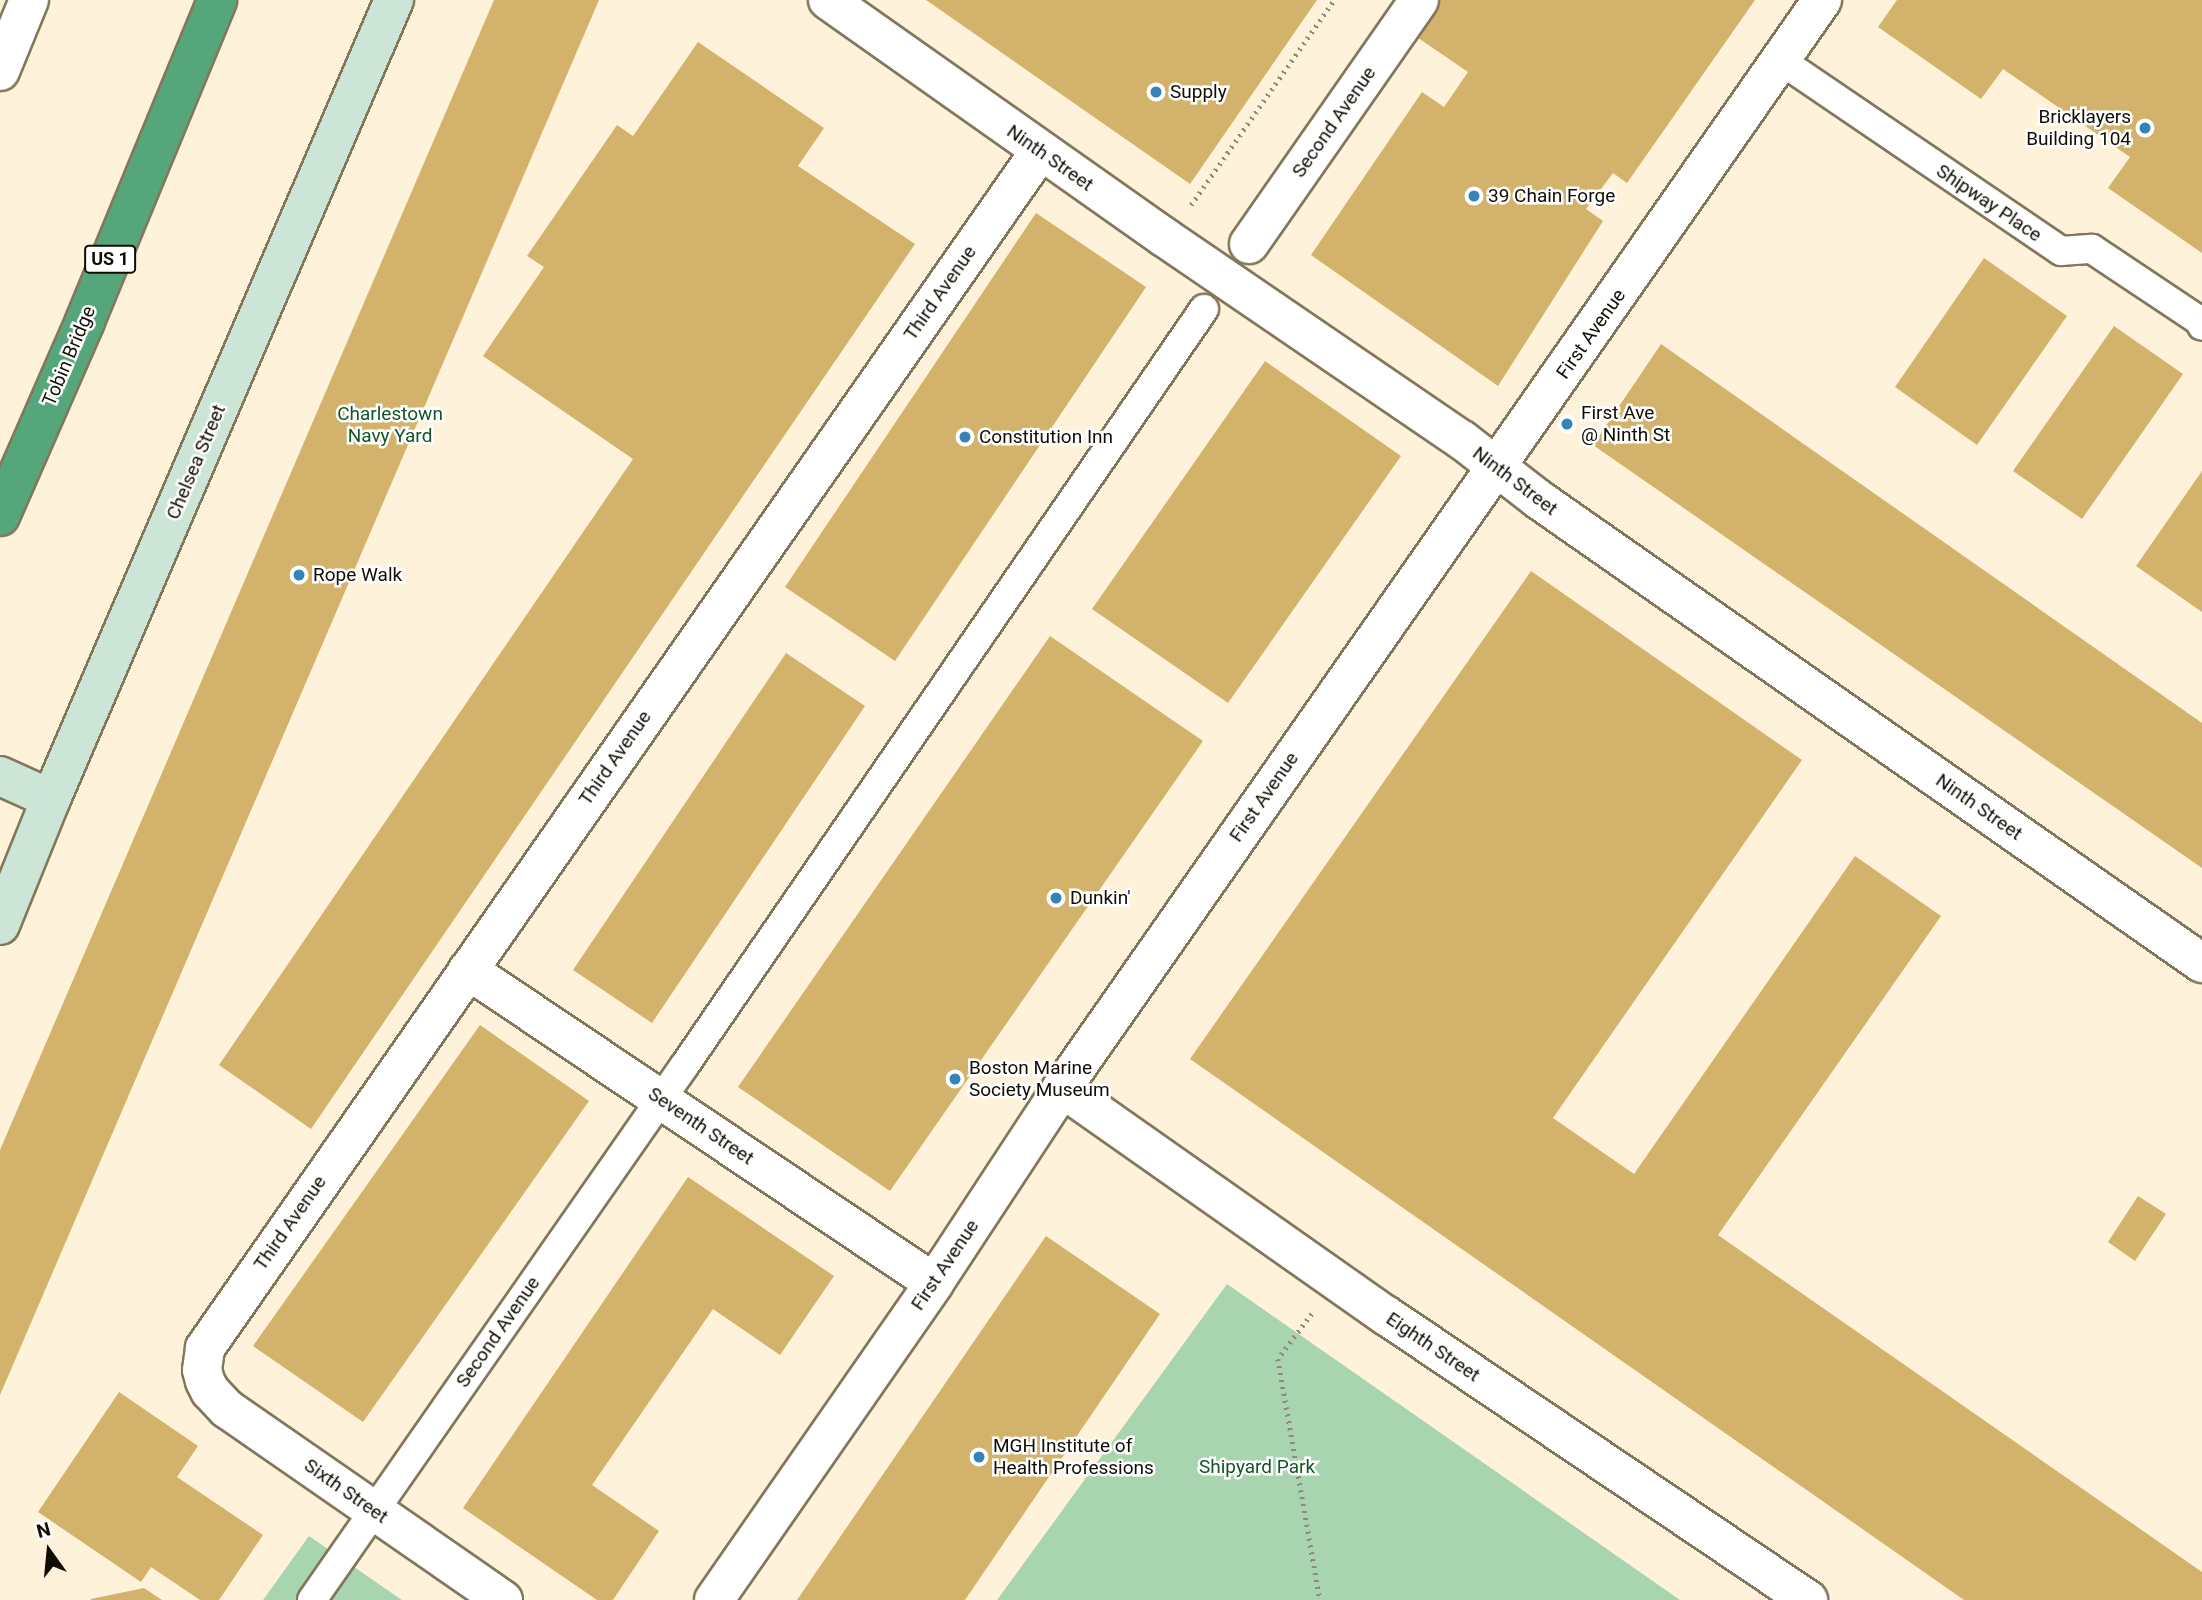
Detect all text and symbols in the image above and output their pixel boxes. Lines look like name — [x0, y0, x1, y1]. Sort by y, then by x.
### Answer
street label: Second Avenue — [1287, 62, 1381, 182]
place label: Supply — [1170, 81, 1227, 103]
marker: Supply — [1148, 84, 1164, 100]
place label: Bricklayers Building 104 — [2026, 106, 2131, 150]
street label: Ninth Street — [1002, 120, 1098, 196]
marker: Bricklayers Building 104 — [2137, 120, 2153, 136]
street label: Shipway Place — [1932, 159, 2046, 247]
place label: 39 Chain Forge — [1488, 185, 1615, 207]
marker: 39 Chain Forge — [1466, 188, 1482, 204]
street label: Third Avenue — [899, 241, 981, 345]
road number: US 1 — [84, 244, 136, 274]
street label: First Avenue — [1552, 285, 1630, 383]
street label: Tobin Bridge — [38, 303, 100, 409]
street label: Chelsea Street — [162, 401, 230, 523]
place label: First Ave @ Ninth St — [1581, 402, 1670, 446]
park label: Charlestown Navy Yard — [337, 403, 443, 447]
marker: First Ave @ Ninth St — [1559, 416, 1575, 432]
place label: Constitution Inn — [979, 426, 1113, 448]
marker: Constitution Inn — [957, 429, 973, 445]
street label: Ninth Street — [1468, 442, 1562, 520]
place label: Rope Walk — [313, 564, 402, 586]
marker: Rope Walk — [291, 567, 307, 583]
street label: Third Avenue — [574, 706, 656, 810]
street label: First Avenue — [1225, 748, 1303, 846]
street label: Ninth Street — [1931, 769, 2027, 845]
place label: Dunkin' — [1070, 887, 1131, 909]
marker: Dunkin' — [1048, 890, 1064, 906]
place label: Boston Marine Society Museum — [969, 1057, 1110, 1101]
marker: Boston Marine Society Museum — [947, 1071, 963, 1087]
street label: Seventh Street — [644, 1082, 758, 1170]
street label: Third Avenue — [249, 1171, 331, 1275]
street label: First Avenue — [906, 1215, 984, 1315]
street label: Second Avenue — [451, 1272, 545, 1392]
street label: Eighth Street — [1382, 1307, 1484, 1387]
place label: MGH Institute of Health Professions — [993, 1435, 1154, 1479]
marker: MGH Institute of Health Professions — [971, 1449, 987, 1465]
street label: Sixth Street — [300, 1454, 392, 1528]
park label: Shipyard Park — [1199, 1456, 1315, 1478]
north arrow — [14, 1516, 84, 1586]
text: N — [34, 1517, 53, 1543]

